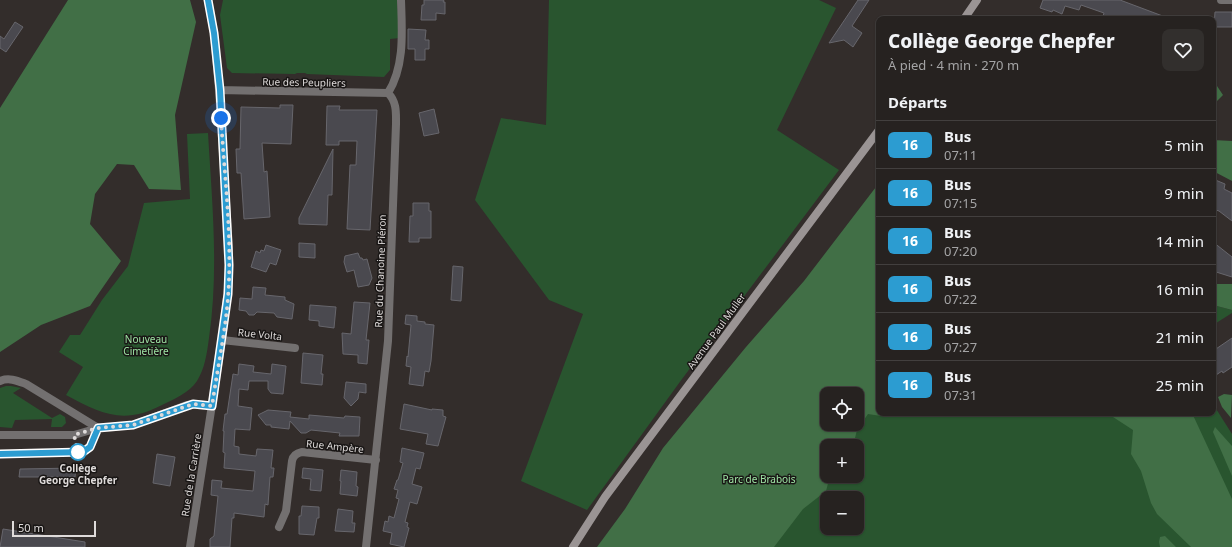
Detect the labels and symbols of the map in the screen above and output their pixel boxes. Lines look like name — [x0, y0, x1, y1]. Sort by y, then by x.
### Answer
street label: Rue des Peupliers — [262, 74, 346, 90]
your location — [211, 108, 231, 128]
street label: Rue du Chanoine Piéron — [371, 214, 389, 328]
street label: Avenue Paul Muller — [684, 290, 748, 372]
street label: Rue Volta — [237, 325, 283, 343]
park label: Nouveau Cimetière — [123, 332, 169, 358]
street label: Rue de la Carrière — [178, 432, 205, 517]
street label: Rue Ampère — [306, 436, 365, 456]
marker: Collège George Chepfer — [69, 443, 87, 461]
place label: Collège George Chepfer — [39, 461, 118, 487]
park label: Parc de Brabois — [723, 472, 796, 486]
scale bar — [12, 519, 96, 538]

